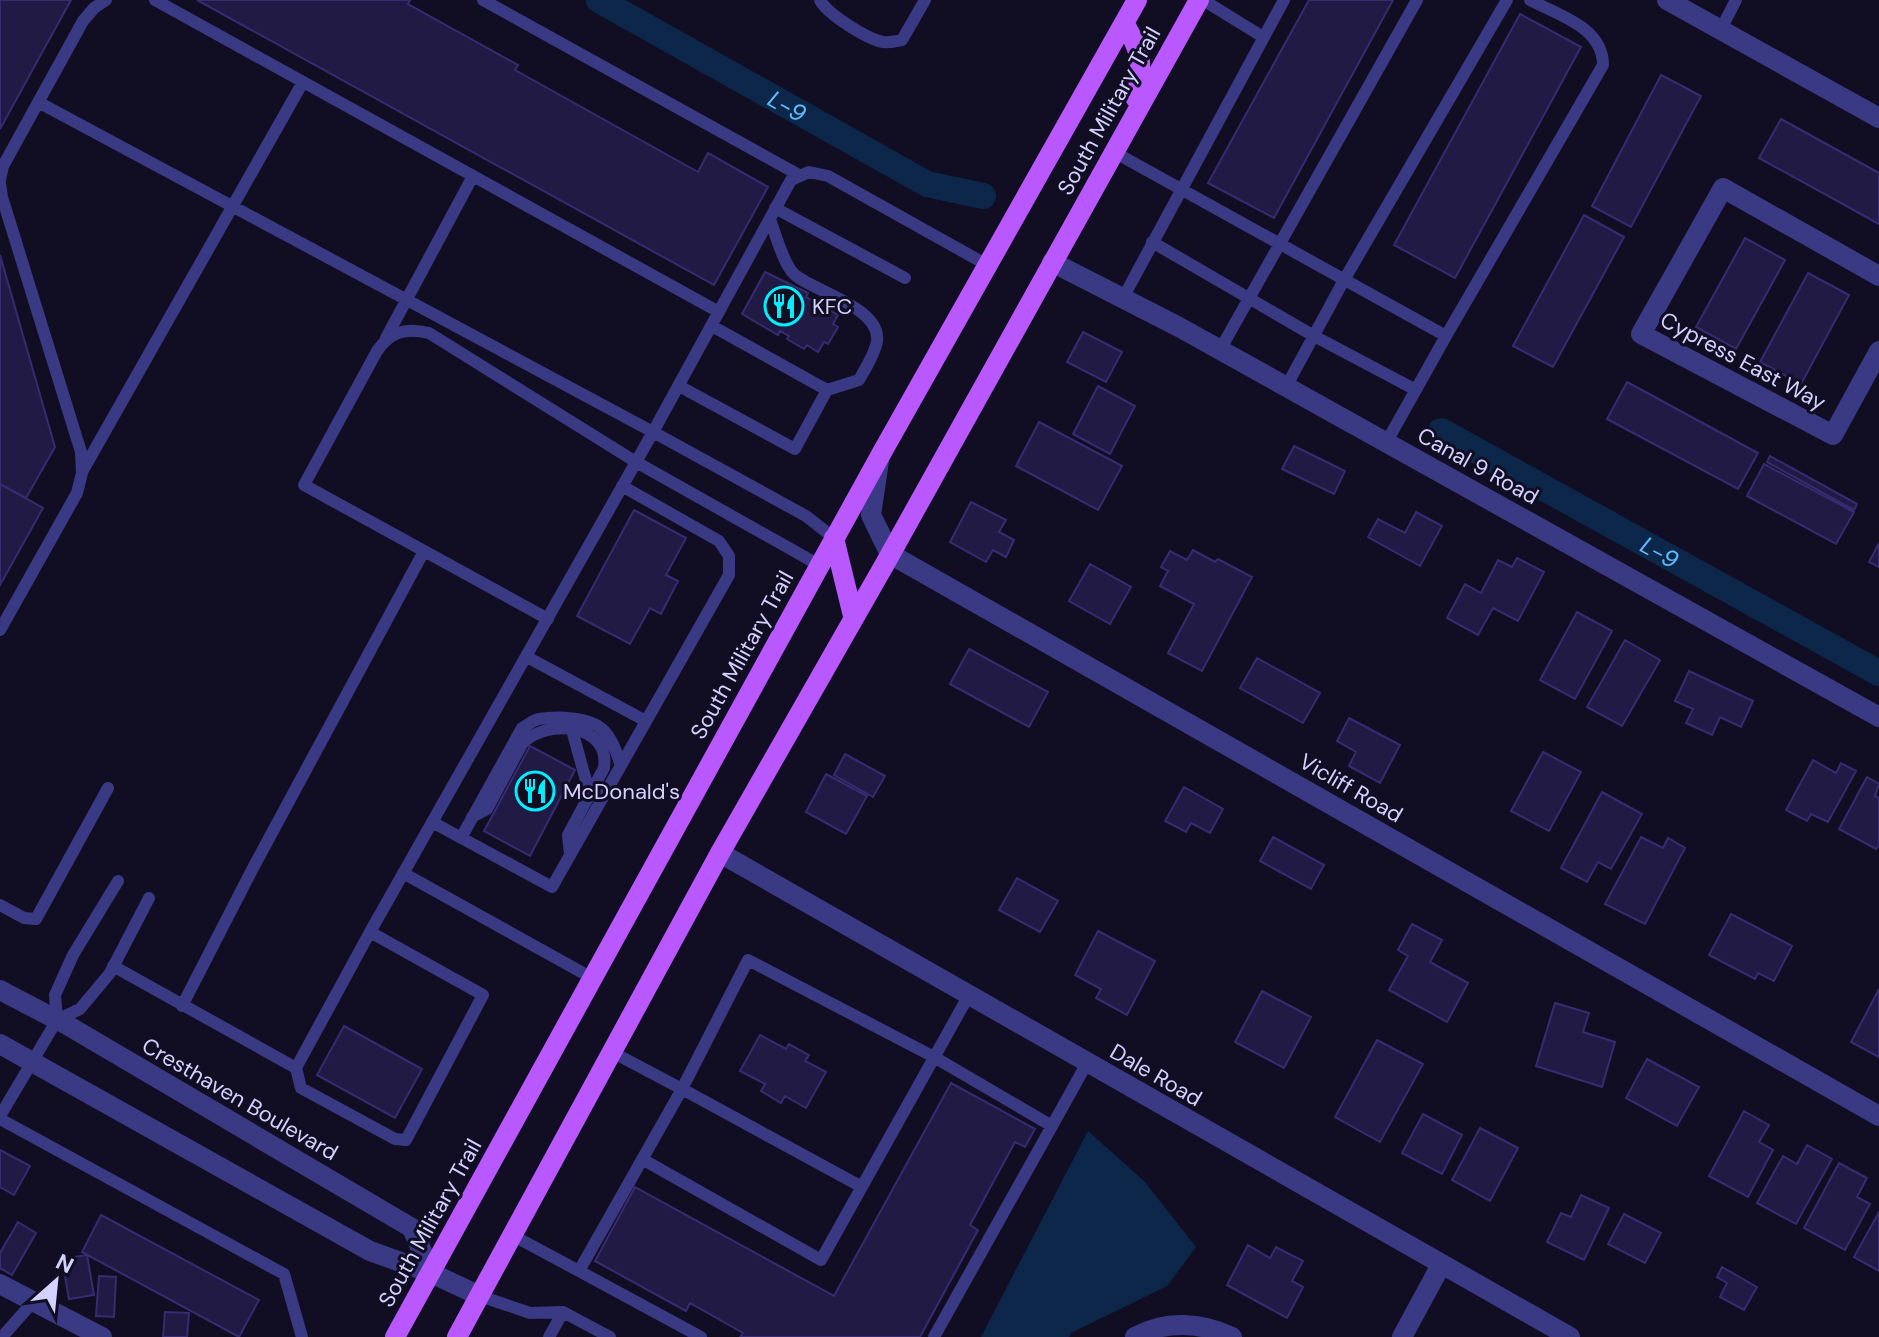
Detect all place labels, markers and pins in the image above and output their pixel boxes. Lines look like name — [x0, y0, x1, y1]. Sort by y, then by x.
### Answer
restaurant icon: KFC — [763, 285, 805, 327]
place label: KFC — [812, 292, 852, 321]
restaurant icon: McDonald's — [514, 770, 556, 812]
place label: McDonald's — [563, 777, 680, 806]

